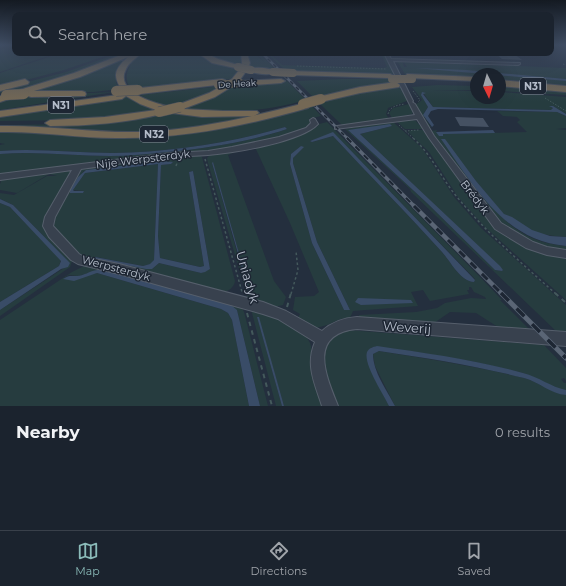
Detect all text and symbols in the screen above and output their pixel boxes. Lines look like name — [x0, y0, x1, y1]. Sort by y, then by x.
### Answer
search box — [12, 12, 554, 56]
icon: search — [26, 23, 48, 45]
text: Search here — [58, 25, 147, 44]
north arrow — [470, 68, 506, 104]
street label: De Heak — [217, 77, 257, 90]
road number: N31 — [520, 78, 546, 94]
road number: N31 — [48, 97, 74, 113]
road number: N32 — [140, 126, 168, 142]
street label: Nije Werpsterdyk — [95, 146, 191, 172]
street label: Brédyk — [458, 177, 493, 217]
street label: Uniadyk — [233, 249, 263, 305]
street label: Werpsterdyk — [80, 252, 152, 284]
street label: Weverij — [382, 317, 432, 337]
text: Nearby — [16, 422, 80, 442]
text: 0 results — [495, 424, 550, 440]
tab: Map — [75, 540, 100, 578]
tab: Directions — [251, 540, 307, 578]
tab: Saved — [458, 540, 491, 578]

